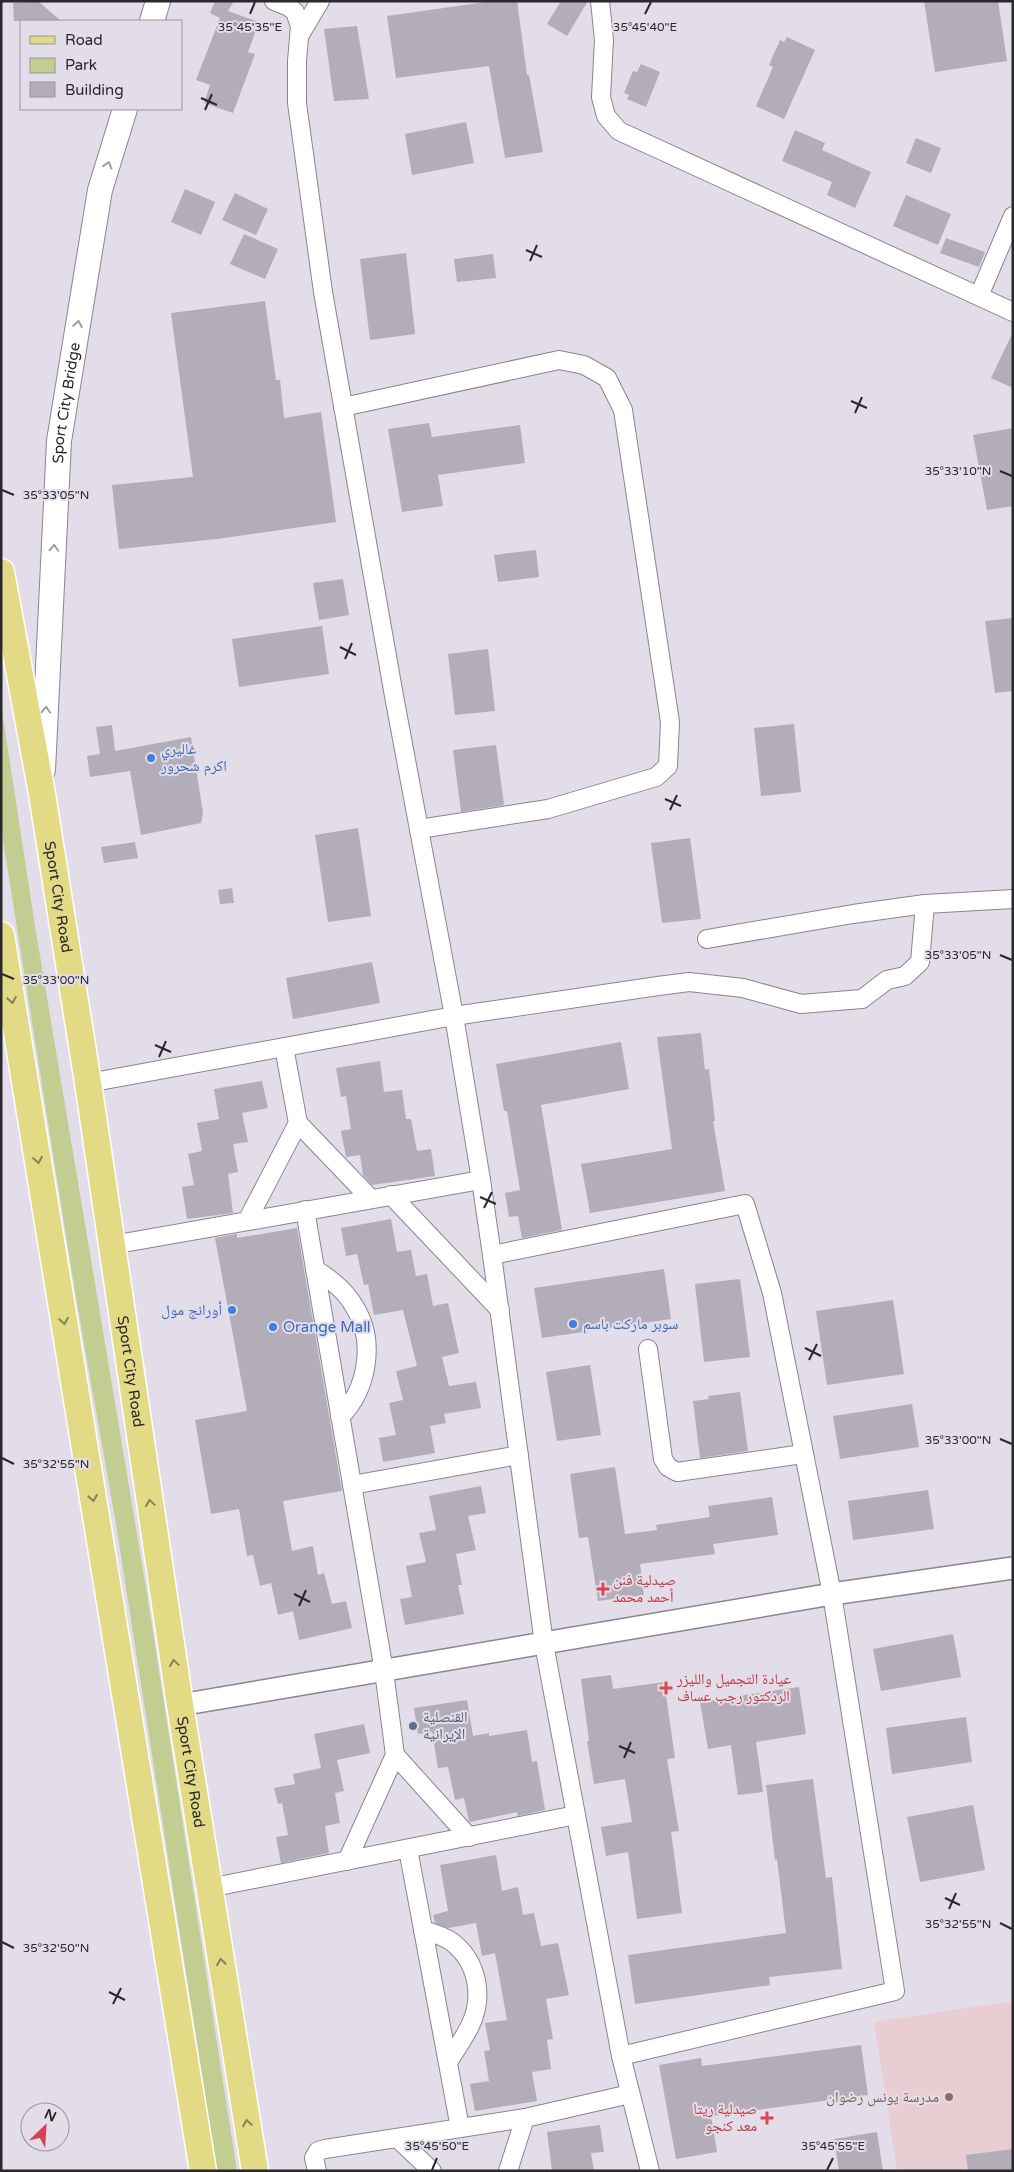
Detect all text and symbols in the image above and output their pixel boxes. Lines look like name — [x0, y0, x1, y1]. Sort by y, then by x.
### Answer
legend — [20, 20, 182, 110]
text: 35°45'35"E — [218, 20, 282, 34]
text: 35°45'40"E — [613, 20, 677, 34]
text: Road — [65, 31, 103, 49]
text: Park — [65, 56, 97, 74]
text: Building — [65, 81, 124, 99]
one-way arrow — [102, 161, 112, 169]
one-way arrow — [72, 320, 83, 328]
street label: Sport City Bridge — [49, 341, 84, 464]
text: 35°33'10"N — [925, 464, 991, 478]
text: 35°33'05"N — [23, 488, 89, 502]
one-way arrow — [48, 544, 59, 552]
one-way arrow — [41, 706, 51, 714]
place label: غاليري اكرم شحرور — [160, 740, 227, 776]
marker: غاليري اكرم شحرور — [145, 752, 157, 764]
street label: Sport City Road — [41, 840, 76, 954]
text: 35°33'05"N — [925, 948, 991, 962]
text: 35°33'00"N — [23, 973, 89, 987]
one-way arrow — [6, 996, 17, 1004]
one-way arrow — [33, 1156, 43, 1165]
place label: أورانج مول — [161, 1301, 222, 1320]
marker: أورانج مول — [226, 1304, 238, 1316]
street label: Sport City Road — [114, 1314, 148, 1429]
place label: سوبر ماركت باسم — [583, 1315, 679, 1334]
one-way arrow — [59, 1316, 69, 1325]
place label: Orange Mall — [283, 1318, 371, 1336]
marker: سوبر ماركت باسم — [567, 1318, 579, 1330]
marker: Orange Mall — [267, 1321, 279, 1333]
text: 35°33'00"N — [925, 1433, 991, 1447]
text: 35°32'55"N — [23, 1457, 89, 1471]
one-way arrow — [88, 1494, 98, 1503]
one-way arrow — [145, 1498, 156, 1506]
place label: صيدلية فنن أحمد محمد — [613, 1571, 676, 1606]
marker: صيدلية فنن أحمد محمد — [597, 1583, 609, 1595]
one-way arrow — [169, 1659, 179, 1668]
place label: عيادة التجميل والليزر الردكتور رجب عساف — [676, 1670, 792, 1705]
marker: عيادة التجميل والليزر الردكتور رجب عساف — [659, 1681, 673, 1695]
place label: القنصلية الإيرانية — [423, 1708, 467, 1743]
street label: Sport City Road — [173, 1715, 209, 1829]
marker: القنصلية الإيرانية — [407, 1720, 419, 1732]
text: 35°32'55"N — [925, 1917, 991, 1931]
text: 35°32'50"N — [23, 1941, 89, 1955]
one-way arrow — [217, 1958, 227, 1967]
place label: مدرسة يونس رضوان — [826, 2088, 939, 2107]
marker: مدرسة يونس رضوان — [943, 2091, 955, 2103]
place label: صيدلية ريتا معد كنجو — [693, 2100, 757, 2135]
north arrow — [20, 2102, 70, 2152]
text: N — [42, 2106, 59, 2126]
marker: صيدلية ريتا معد كنجو — [761, 2112, 773, 2124]
one-way arrow — [242, 2118, 253, 2126]
text: 35°45'50"E — [405, 2139, 469, 2153]
text: 35°45'55"E — [801, 2139, 865, 2153]

